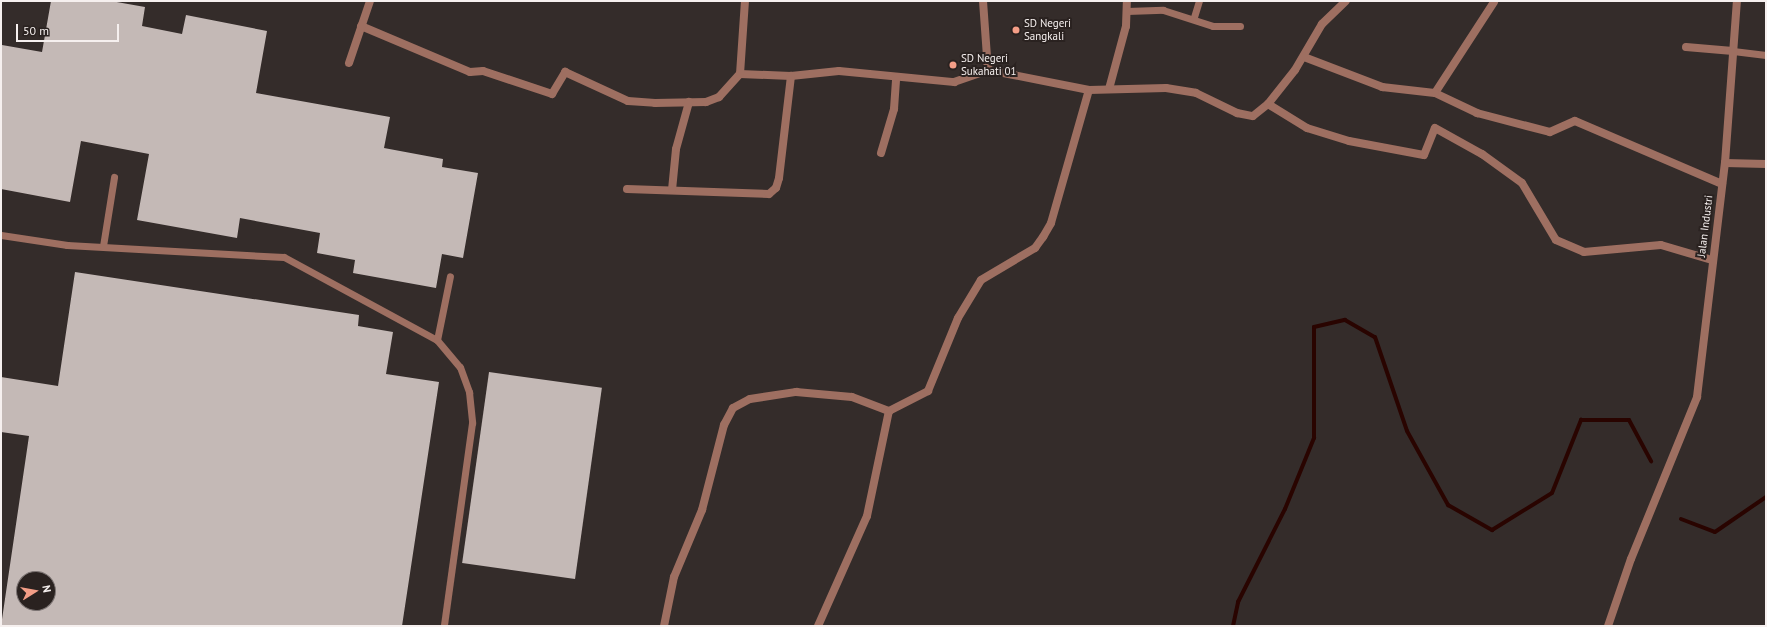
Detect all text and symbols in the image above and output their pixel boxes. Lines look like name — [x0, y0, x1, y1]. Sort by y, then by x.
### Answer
scale bar — [18, 16, 121, 42]
place label: SD Negeri Sangkali — [1024, 17, 1071, 43]
text: 50 m — [23, 23, 49, 38]
marker: SD Negeri Sangkali — [1011, 25, 1021, 35]
place label: SD Negeri Sukahati 01 — [961, 52, 1017, 78]
marker: SD Negeri Sukahati 01 — [948, 60, 958, 70]
street label: Jalan Industri — [1695, 194, 1715, 258]
north arrow — [16, 571, 56, 611]
text: N — [39, 584, 54, 594]

